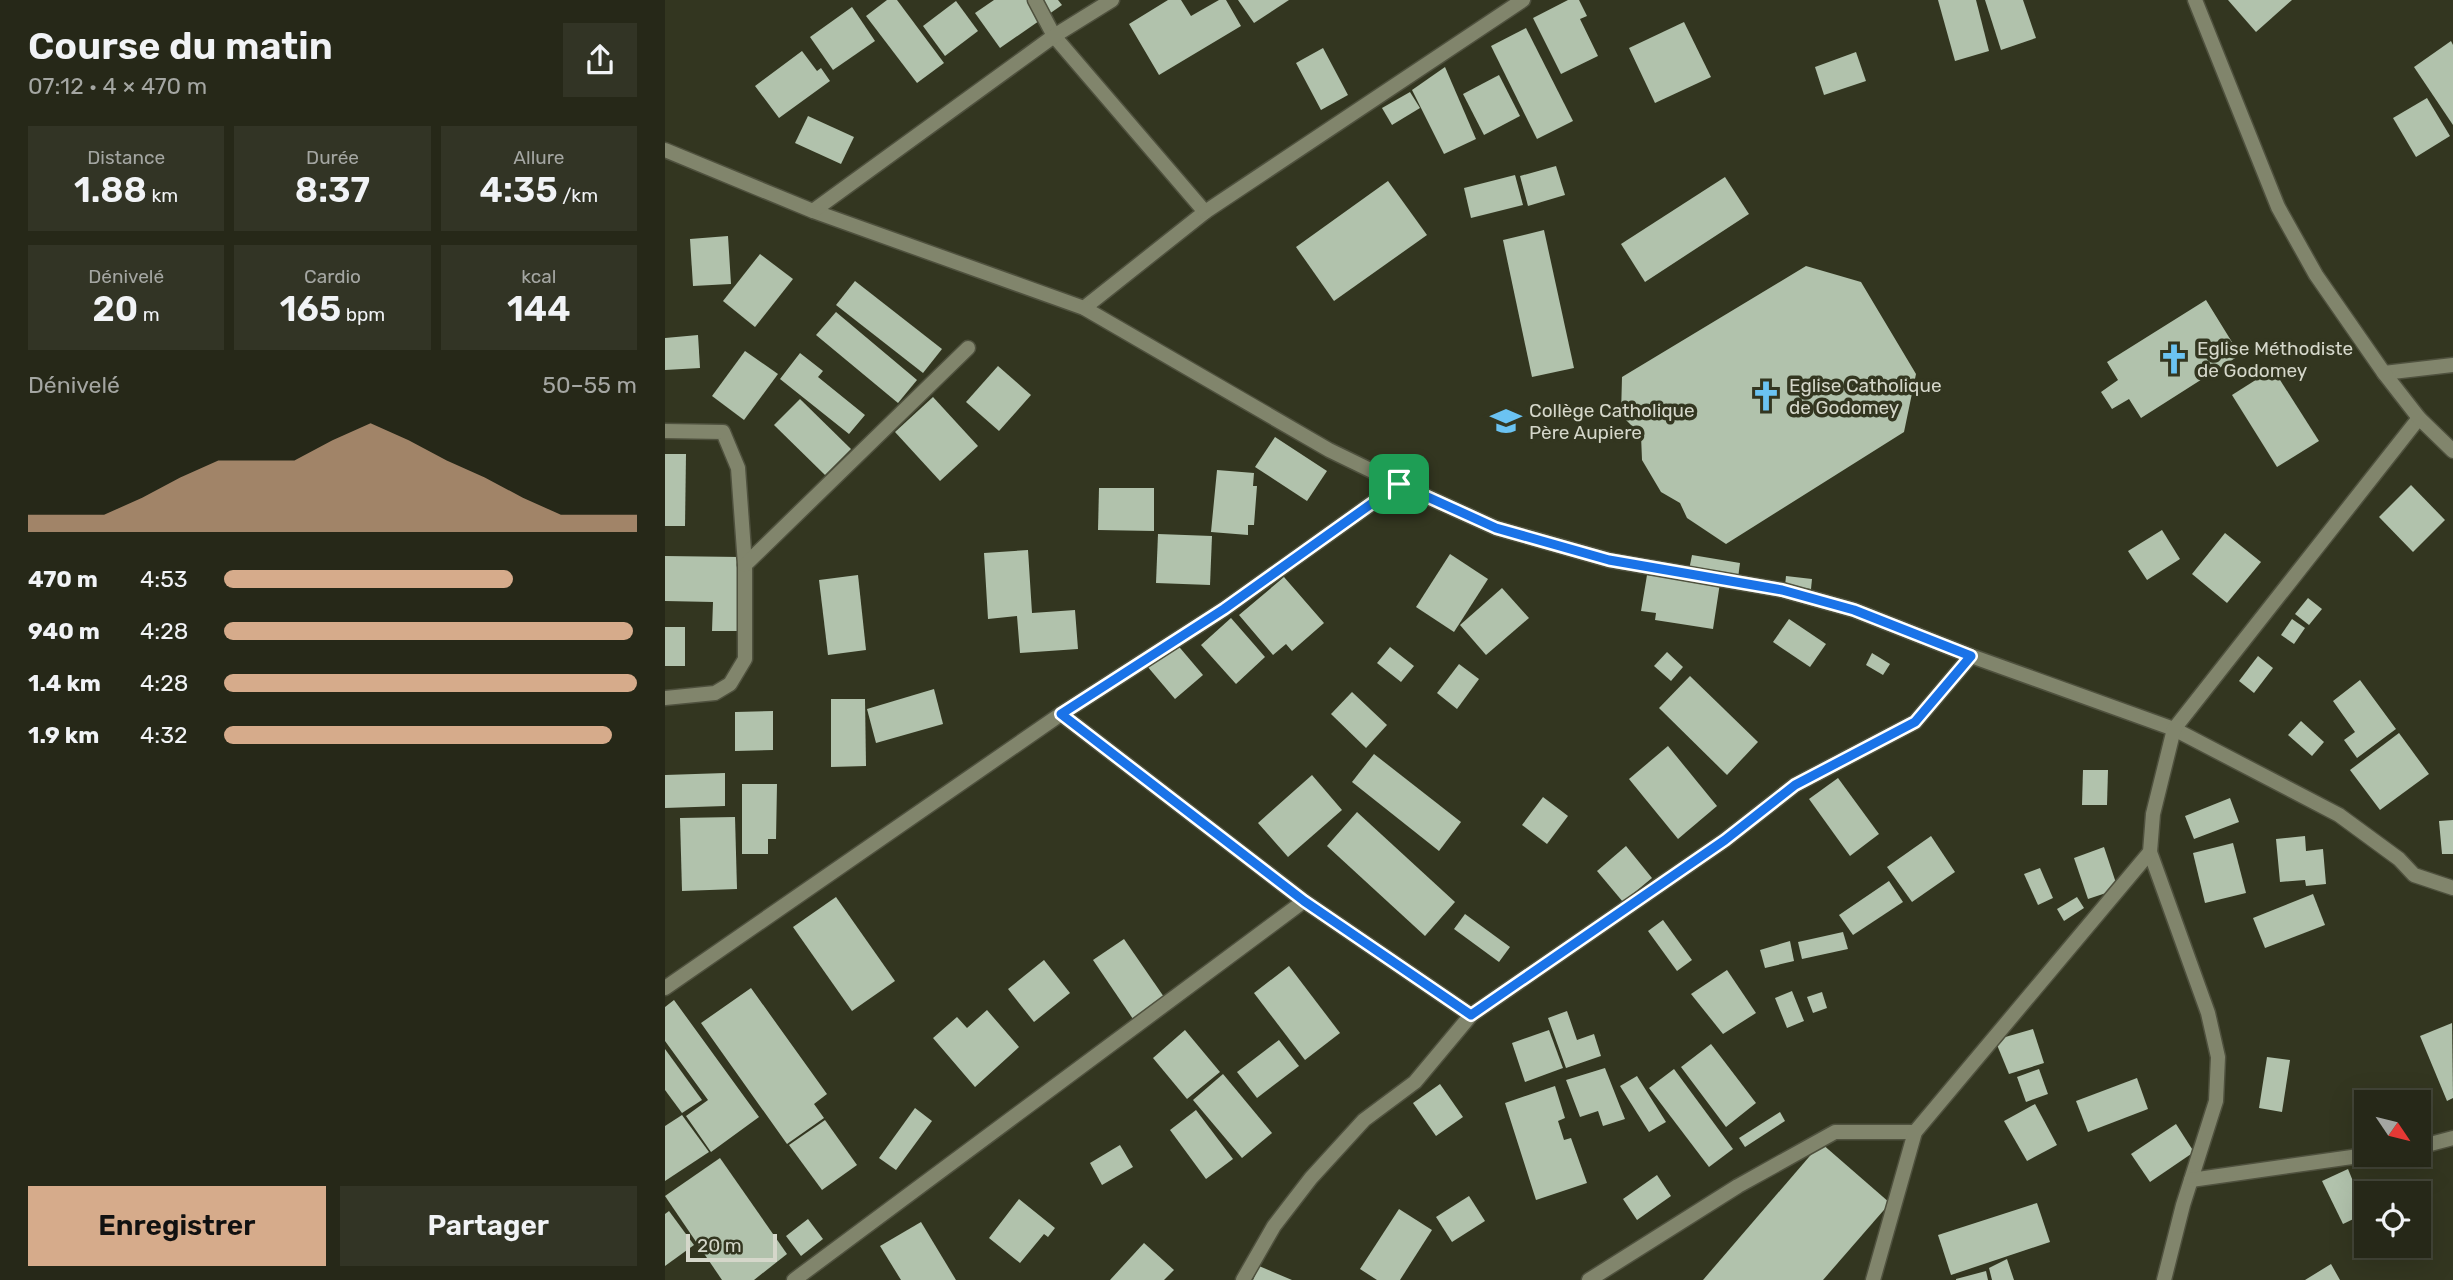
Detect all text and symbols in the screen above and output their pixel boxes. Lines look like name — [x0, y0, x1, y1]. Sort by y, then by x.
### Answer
text: Course du matin — [28, 23, 333, 69]
button: share — [563, 23, 637, 97]
text: 07:12 · 4 × 470 m — [28, 72, 207, 100]
text: Distance — [87, 146, 165, 169]
text: Durée — [306, 146, 359, 169]
text: Allure — [513, 146, 564, 169]
text: 1.88 — [74, 169, 147, 211]
text: 8:37 — [295, 169, 370, 211]
text: 4:35 — [480, 169, 558, 211]
text: km — [147, 184, 178, 207]
text: /km — [558, 184, 598, 207]
text: Dénivelé — [88, 265, 164, 288]
text: Cardio — [304, 265, 361, 288]
text: kcal — [521, 265, 556, 288]
text: 20 — [93, 288, 138, 330]
text: 165 — [280, 288, 341, 330]
text: 144 — [507, 288, 571, 330]
text: m — [138, 303, 160, 326]
text: bpm — [341, 303, 385, 326]
place label: Eglise Méthodiste de Godomey — [2197, 337, 2353, 382]
church icon: Eglise Méthodiste de Godomey — [2157, 342, 2191, 376]
text: Dénivelé — [28, 371, 120, 399]
text: 50–55 m — [542, 371, 637, 399]
place label: Eglise Catholique de Godomey — [1789, 374, 1942, 419]
church icon: Eglise Catholique de Godomey — [1749, 379, 1783, 413]
place label: Collège Catholique Père Aupiere — [1529, 399, 1695, 444]
school or university icon: Collège Catholique Père Aupiere — [1489, 404, 1523, 438]
pin — [1369, 454, 1429, 514]
icon: arrive — [1380, 465, 1418, 503]
text: 470 m — [28, 565, 98, 593]
text: 4:53 — [140, 565, 188, 593]
text: 940 m — [28, 617, 100, 645]
text: 4:28 — [140, 617, 188, 645]
text: 1.4 km — [28, 669, 101, 697]
text: 4:28 — [140, 669, 188, 697]
text: 1.9 km — [28, 721, 99, 749]
text: 4:32 — [140, 721, 188, 749]
north arrow — [2354, 1090, 2431, 1167]
map controls — [2354, 1090, 2431, 1258]
button: locate — [2354, 1181, 2431, 1258]
button: Enregistrer — [28, 1186, 326, 1266]
button: Partager — [340, 1186, 637, 1266]
scale bar — [686, 1231, 777, 1263]
text: 20 m — [697, 1234, 742, 1257]

